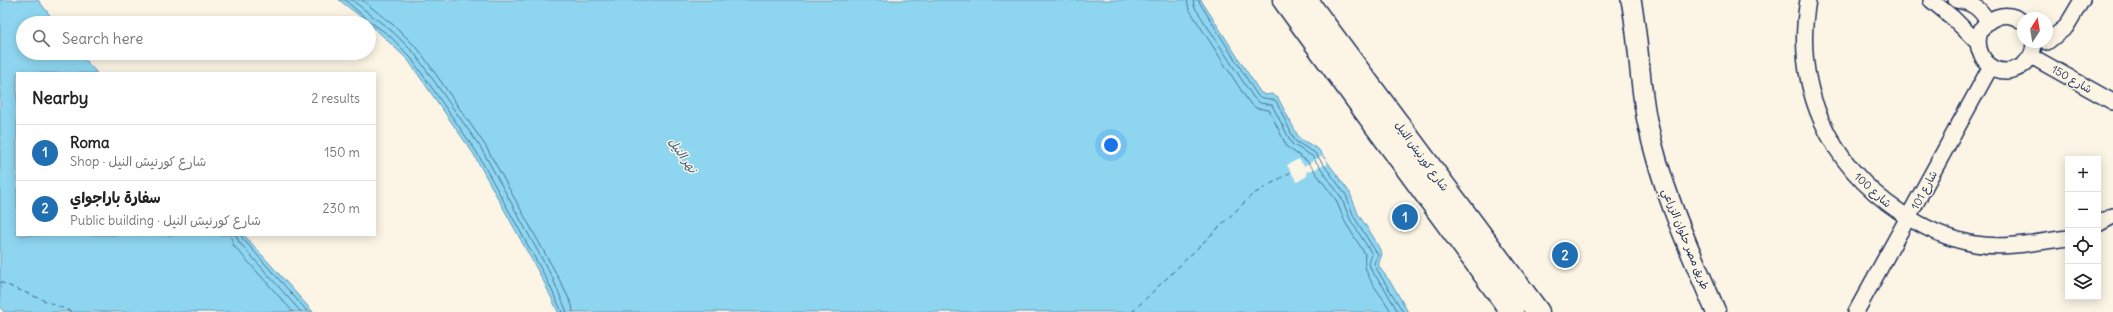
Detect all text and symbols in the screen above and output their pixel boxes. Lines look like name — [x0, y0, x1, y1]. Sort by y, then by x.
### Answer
north arrow — [2017, 12, 2053, 48]
search box — [16, 16, 376, 60]
icon: search — [30, 27, 52, 49]
text: Search here — [62, 29, 143, 48]
street label: شارع 150 — [2048, 62, 2095, 98]
text: Nearby — [32, 87, 88, 109]
text: 2 results — [311, 90, 360, 107]
street label: شارع كورنيش النيل — [1390, 118, 1452, 195]
text: Roma — [70, 133, 110, 152]
water label: نهر النيل — [666, 134, 702, 177]
your location — [1101, 135, 1121, 155]
text: 1 — [42, 144, 48, 161]
text: 150 m — [324, 144, 360, 161]
text: Shop · شارع كورنيش النيل — [70, 153, 206, 170]
map controls — [2065, 156, 2101, 300]
button: + — [2065, 156, 2101, 192]
street label: شارع 101 — [1908, 168, 1942, 213]
street label: شارع 100 — [1850, 170, 1895, 212]
street label: طريق مصر حلوان الزراعي — [1656, 186, 1713, 293]
text: سفارة باراجواي — [70, 188, 161, 207]
button: − — [2065, 192, 2101, 228]
text: 2 — [41, 200, 49, 217]
text: 230 m — [322, 200, 360, 217]
pin: 1 — [1392, 202, 1418, 232]
text: Public building · شارع كورنيش النيل — [70, 212, 261, 229]
button: locate — [2065, 228, 2101, 264]
pin: 2 — [1552, 240, 1578, 270]
button: layers — [2065, 264, 2101, 300]

